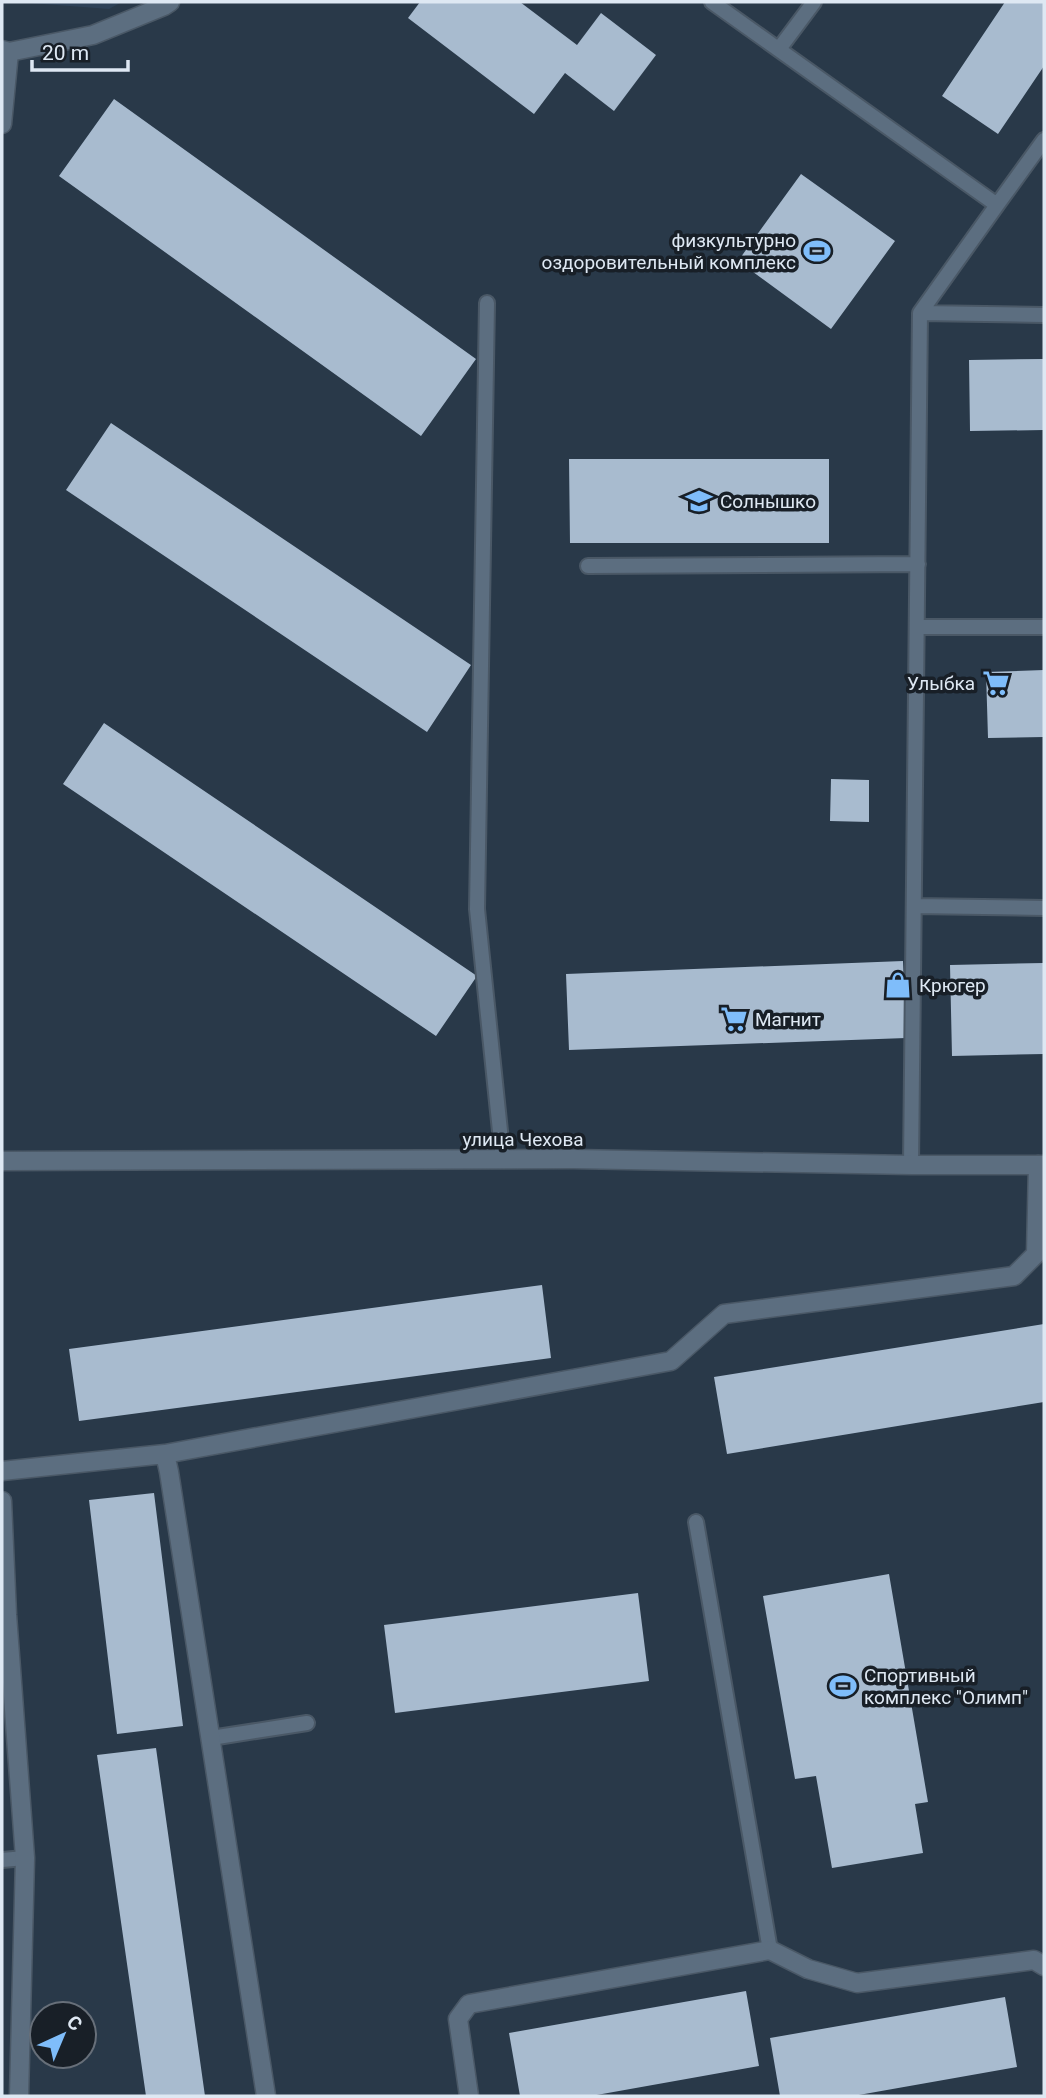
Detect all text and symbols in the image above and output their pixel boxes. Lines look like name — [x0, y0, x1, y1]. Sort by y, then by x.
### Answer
scale bar — [32, 28, 128, 72]
text: 20 m — [42, 41, 89, 65]
place label: физкультурно оздоровительный комплекс — [542, 229, 796, 274]
sports icon: физкультурно оздоровительный комплекс — [802, 236, 832, 266]
school or university icon: Солнышко — [684, 486, 714, 516]
place label: Солнышко — [720, 490, 816, 513]
supermarket icon: Улыбка — [981, 668, 1011, 698]
place label: Улыбка — [907, 672, 975, 695]
shop icon: Крюгер — [883, 970, 913, 1000]
place label: Крюгер — [919, 974, 986, 997]
supermarket icon: Магнит — [719, 1004, 749, 1034]
place label: Магнит — [755, 1008, 821, 1031]
street label: улица Чехова — [462, 1128, 584, 1151]
place label: Спортивный комплекс "Олимп" — [864, 1664, 1028, 1709]
sports icon: Спортивный комплекс "Олимп" — [828, 1671, 858, 1701]
north arrow — [28, 2000, 98, 2070]
text: С — [62, 2011, 87, 2036]

